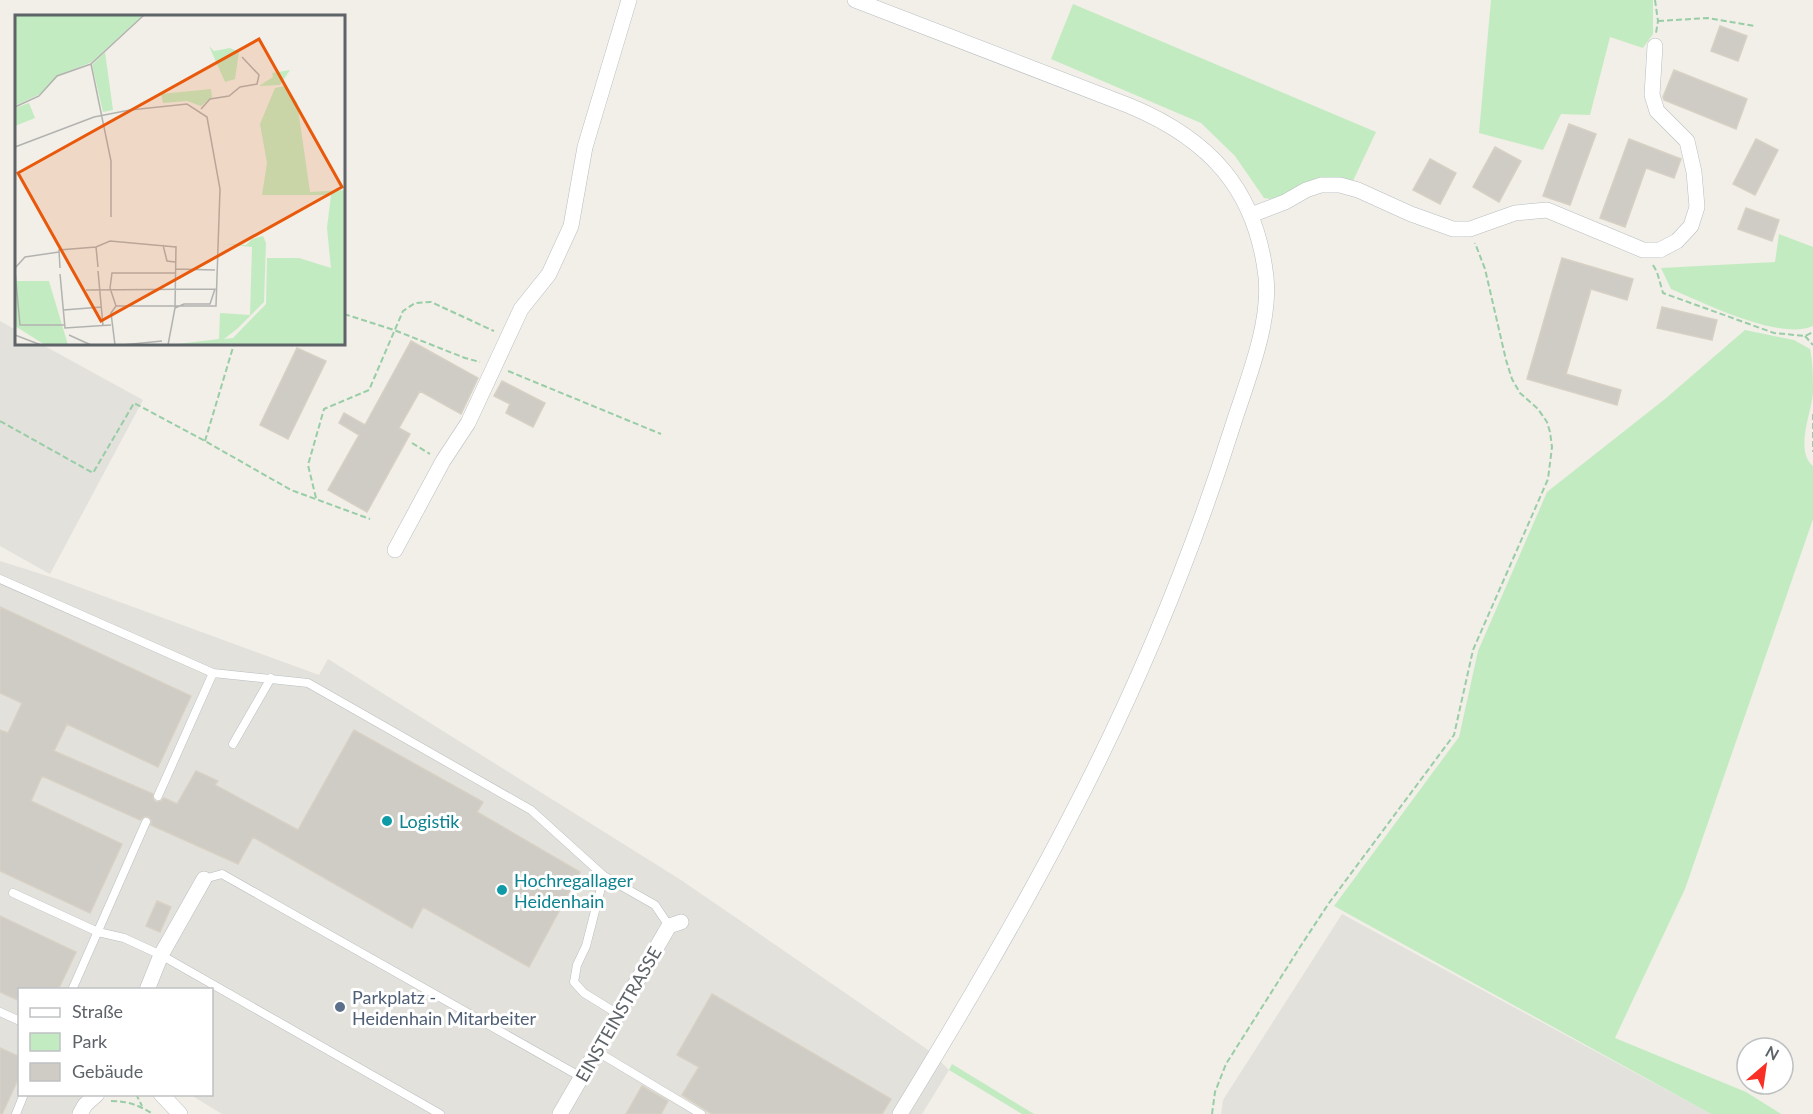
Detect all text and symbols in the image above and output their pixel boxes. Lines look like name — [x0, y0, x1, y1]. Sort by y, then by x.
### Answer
inset map — [15, 15, 345, 345]
place label: Logistik — [399, 810, 460, 832]
marker: Logistik — [380, 814, 394, 828]
place label: Hochregallager Heidenhain — [514, 869, 633, 912]
marker: Hochregallager Heidenhain — [495, 883, 509, 897]
street label: EINSTEINSTRASSE — [570, 942, 666, 1086]
place label: Parkplatz - Heidenhain Mitarbeiter — [352, 986, 537, 1029]
legend — [18, 988, 213, 1096]
text: Straße — [72, 1000, 123, 1022]
marker: Parkplatz - Heidenhain Mitarbeiter — [333, 1000, 347, 1014]
text: Park — [72, 1030, 108, 1052]
north arrow — [1735, 1036, 1795, 1096]
text: N — [1763, 1041, 1783, 1064]
text: Gebäude — [72, 1060, 143, 1082]

